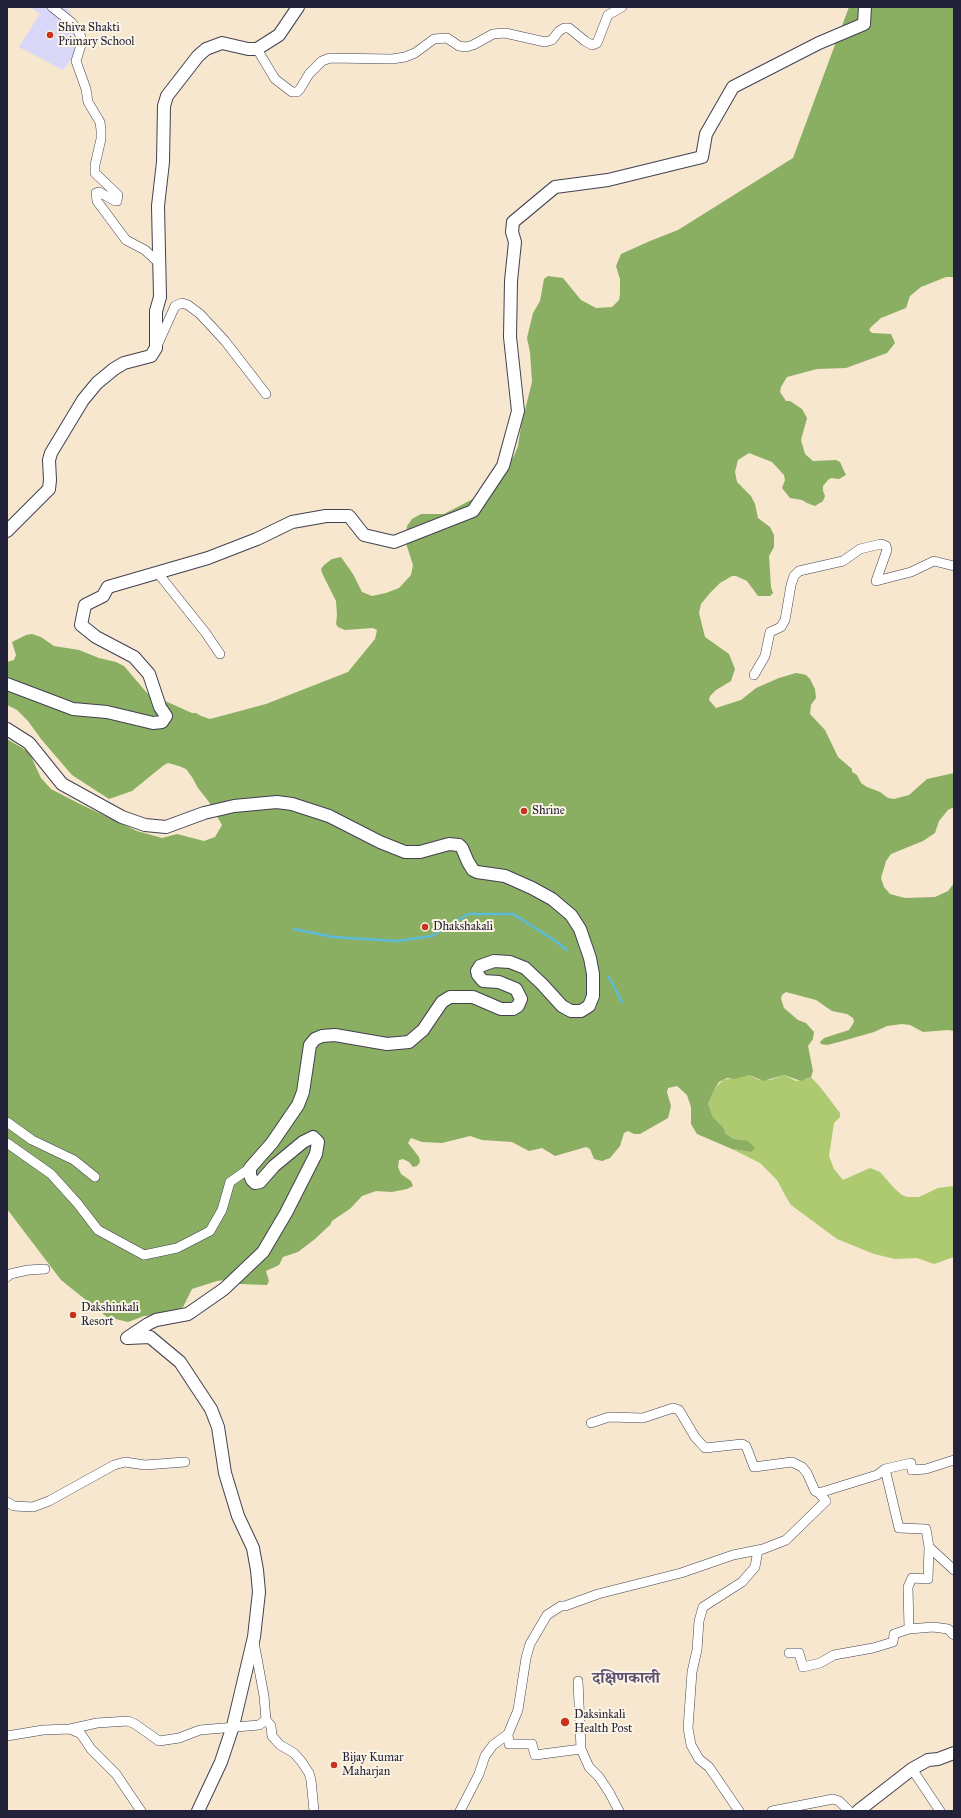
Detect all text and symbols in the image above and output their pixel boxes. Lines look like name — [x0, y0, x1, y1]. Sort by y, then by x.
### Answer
place label: Shiva Shakti Primary School — [58, 21, 135, 49]
marker: Shiva Shakti Primary School — [45, 30, 55, 40]
place label: Shrine — [532, 804, 565, 818]
marker: Shrine — [519, 806, 529, 816]
place label: Dhakshakali — [433, 920, 493, 934]
marker: Dhakshakali — [420, 922, 430, 932]
place label: Dakshinkali Resort — [81, 1301, 139, 1329]
marker: Dakshinkali Resort — [68, 1310, 78, 1320]
district label: दक्षि‍णकाली — [592, 1669, 660, 1689]
place label: Daksinkali Health Post — [574, 1708, 632, 1736]
marker: Daksinkali Health Post — [559, 1716, 571, 1728]
place label: Bijay Kumar Maharjan — [342, 1751, 404, 1779]
marker: Bijay Kumar Maharjan — [329, 1760, 339, 1770]

